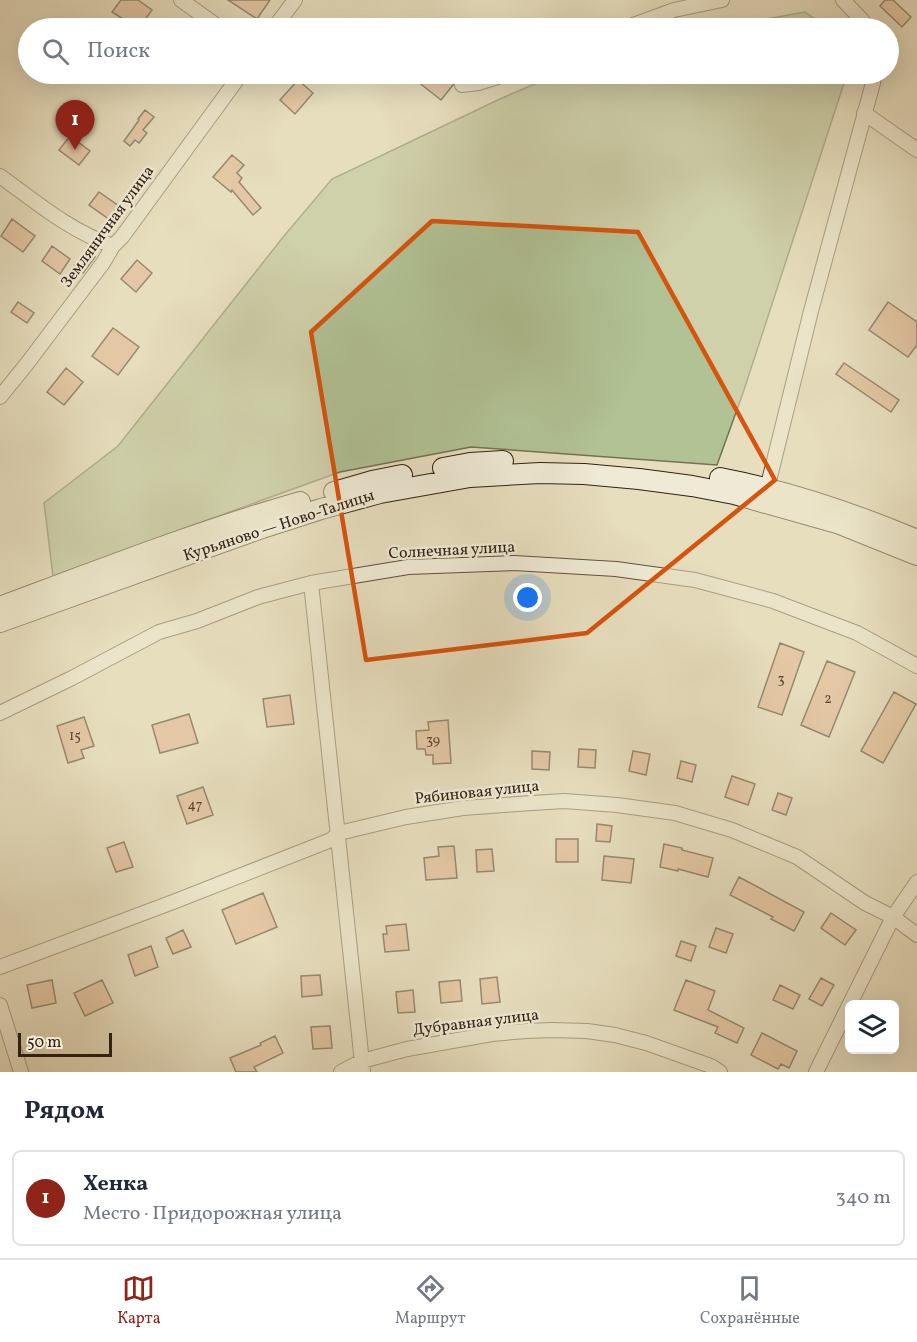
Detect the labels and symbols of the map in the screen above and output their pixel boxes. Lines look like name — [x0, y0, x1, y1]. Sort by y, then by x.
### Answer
pin: 1 — [56, 100, 94, 150]
street label: Земляничная улица — [56, 161, 160, 293]
street label: Курьяново — Ново-Талицы — [181, 485, 377, 567]
street label: Солнечная улица — [388, 537, 516, 565]
your location — [513, 583, 542, 612]
house number: 3 — [777, 670, 785, 689]
house number: 2 — [824, 690, 832, 709]
house number: 15 — [69, 727, 81, 746]
house number: 39 — [426, 731, 440, 750]
street label: Рябиновая улица — [414, 776, 540, 810]
house number: 47 — [187, 796, 203, 815]
street label: Дубравная улица — [412, 1004, 540, 1042]
scale bar — [18, 1030, 112, 1058]

